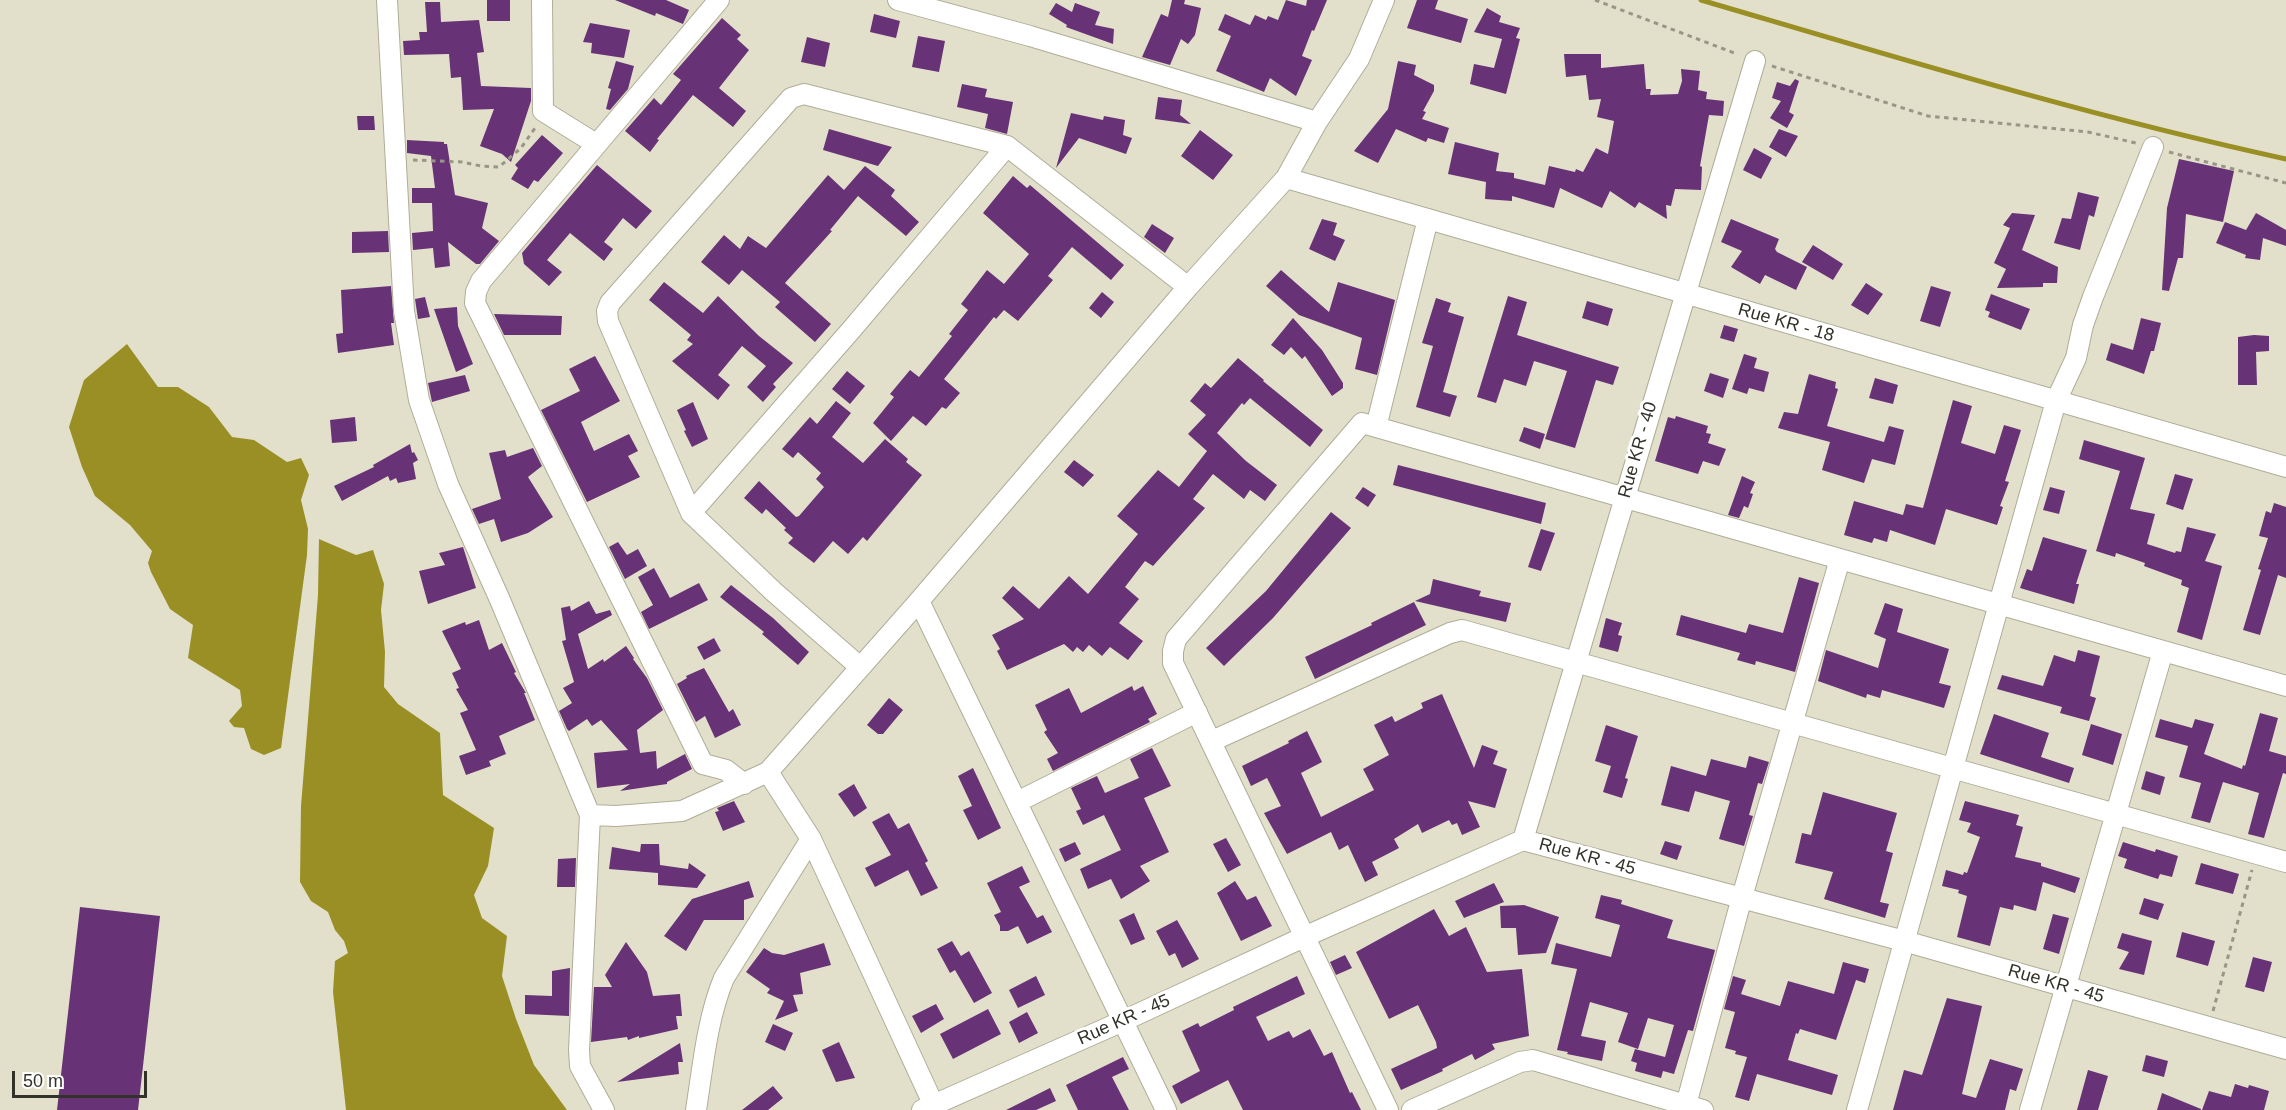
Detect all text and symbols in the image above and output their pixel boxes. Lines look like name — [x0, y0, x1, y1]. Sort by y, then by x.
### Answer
street label: Rue KR - 18 — [1735, 299, 1837, 347]
street label: Rue KR - 40 — [1614, 399, 1662, 501]
street label: Rue KR - 45 — [1536, 834, 1638, 880]
street label: Rue KR - 45 — [2005, 960, 2107, 1008]
street label: Rue KR - 45 — [1074, 990, 1174, 1050]
scale bar — [15, 1059, 150, 1097]
text: 50 m — [23, 1071, 63, 1091]

